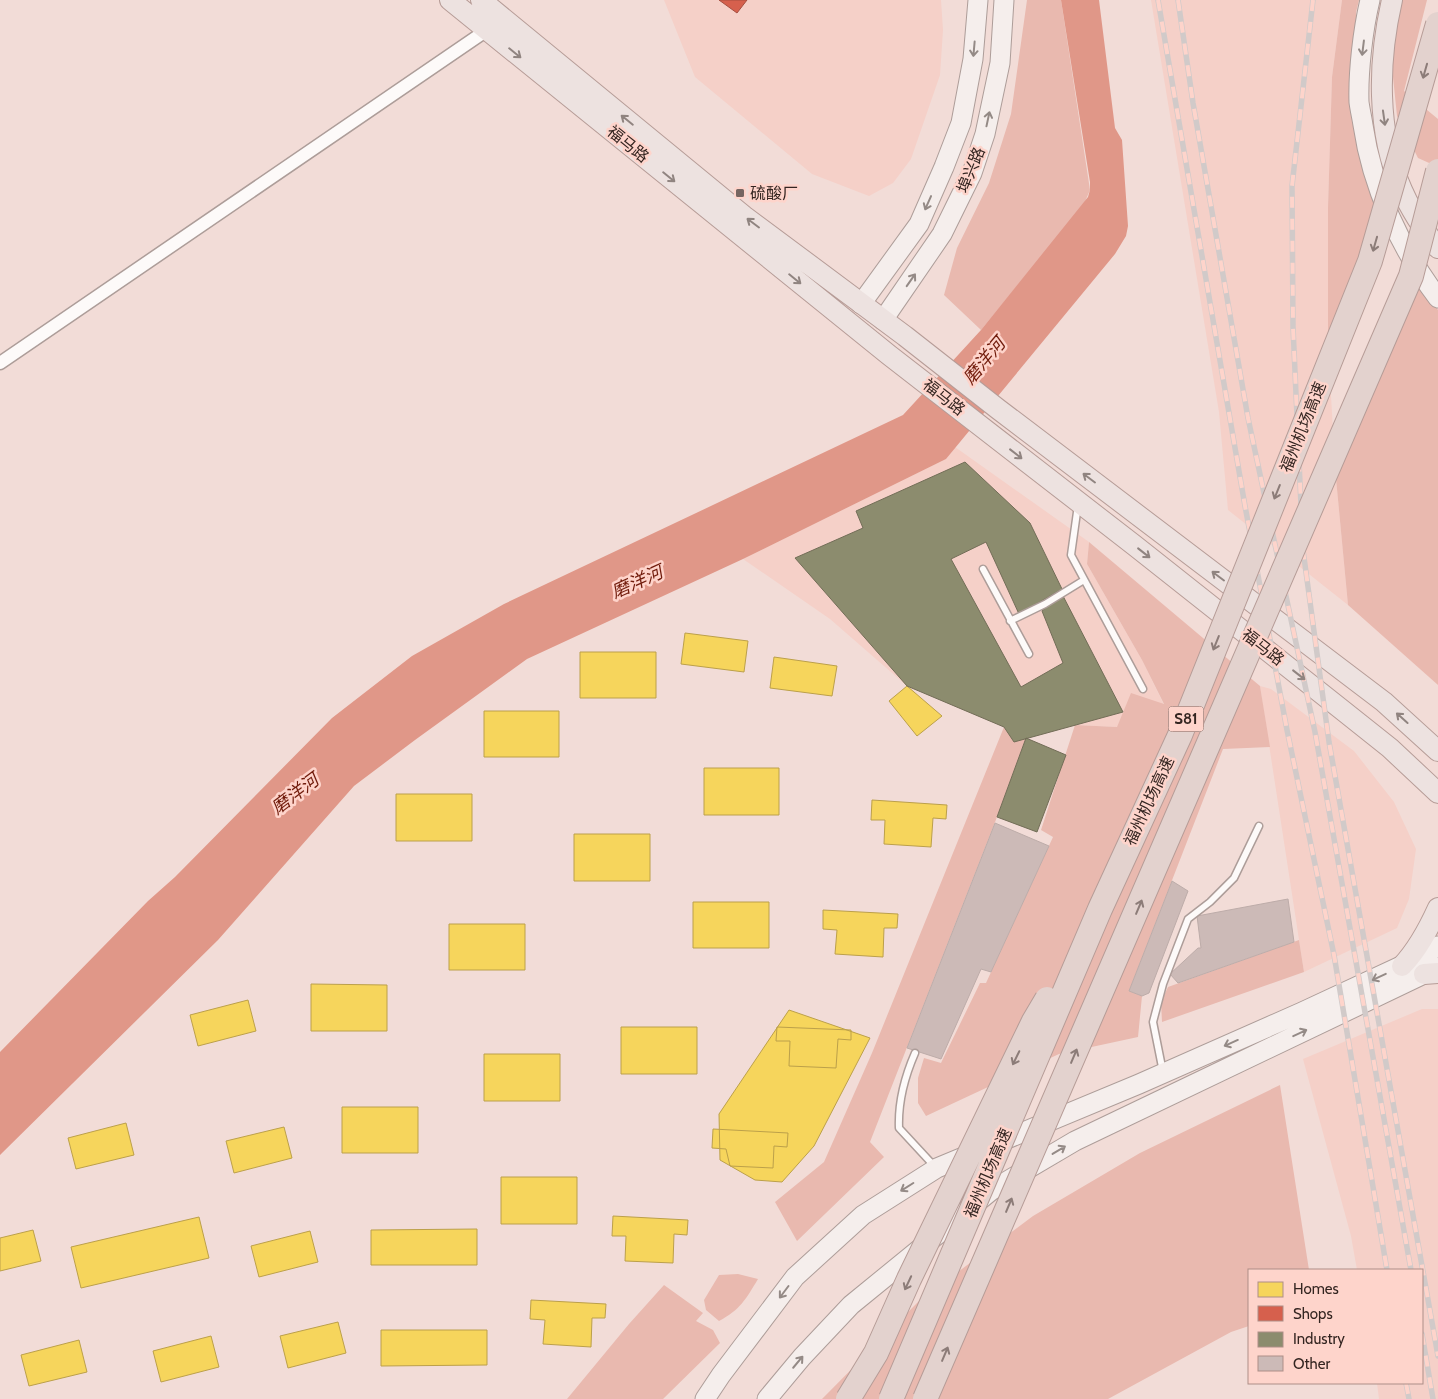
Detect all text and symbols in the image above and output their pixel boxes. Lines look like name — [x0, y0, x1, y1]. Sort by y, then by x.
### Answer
one-way arrow — [969, 40, 978, 56]
one-way arrow — [1358, 40, 1368, 56]
one-way arrow — [509, 47, 522, 58]
one-way arrow — [1419, 62, 1429, 78]
one-way arrow — [1379, 110, 1389, 126]
one-way arrow — [984, 112, 993, 128]
one-way arrow — [621, 115, 634, 126]
street label: 福马路 — [603, 122, 653, 166]
street label: 埠兴路 — [953, 144, 989, 196]
one-way arrow — [662, 172, 675, 183]
place label: 硫酸厂 — [750, 184, 798, 203]
marker: 硫酸厂 — [734, 187, 746, 199]
one-way arrow — [922, 195, 932, 210]
one-way arrow — [746, 218, 760, 228]
one-way arrow — [1369, 235, 1379, 251]
one-way arrow — [906, 273, 916, 287]
one-way arrow — [789, 274, 802, 285]
water label: 磨洋河 — [958, 331, 1012, 389]
street label: 福马路 — [919, 375, 969, 419]
street label: 福州机场高速 — [1276, 379, 1330, 475]
one-way arrow — [1009, 448, 1022, 459]
one-way arrow — [1083, 472, 1096, 483]
one-way arrow — [1272, 484, 1281, 500]
one-way arrow — [1137, 547, 1150, 558]
water label: 磨洋河 — [608, 560, 669, 603]
one-way arrow — [1211, 571, 1225, 581]
street label: 福马路 — [1238, 625, 1288, 669]
one-way arrow — [1211, 635, 1221, 650]
one-way arrow — [1292, 670, 1305, 681]
road number: S81 — [1168, 706, 1204, 732]
one-way arrow — [1396, 712, 1408, 724]
street label: 福州机场高速 — [1120, 753, 1178, 849]
water label: 磨洋河 — [267, 767, 326, 819]
one-way arrow — [1134, 900, 1144, 915]
one-way arrow — [1372, 972, 1387, 982]
one-way arrow — [1292, 1028, 1307, 1038]
one-way arrow — [1224, 1039, 1239, 1049]
one-way arrow — [1070, 1049, 1080, 1064]
one-way arrow — [1011, 1050, 1021, 1065]
street label: 福州机场高速 — [960, 1125, 1016, 1221]
one-way arrow — [1052, 1145, 1066, 1155]
one-way arrow — [901, 1183, 915, 1193]
one-way arrow — [1005, 1198, 1015, 1213]
legend — [1248, 1269, 1423, 1384]
one-way arrow — [902, 1275, 912, 1290]
text: Homes — [1293, 1280, 1339, 1298]
one-way arrow — [779, 1285, 789, 1299]
text: Shops — [1293, 1305, 1333, 1323]
text: Industry — [1293, 1330, 1345, 1348]
one-way arrow — [940, 1347, 950, 1362]
one-way arrow — [792, 1355, 804, 1368]
text: Other — [1293, 1355, 1330, 1373]

